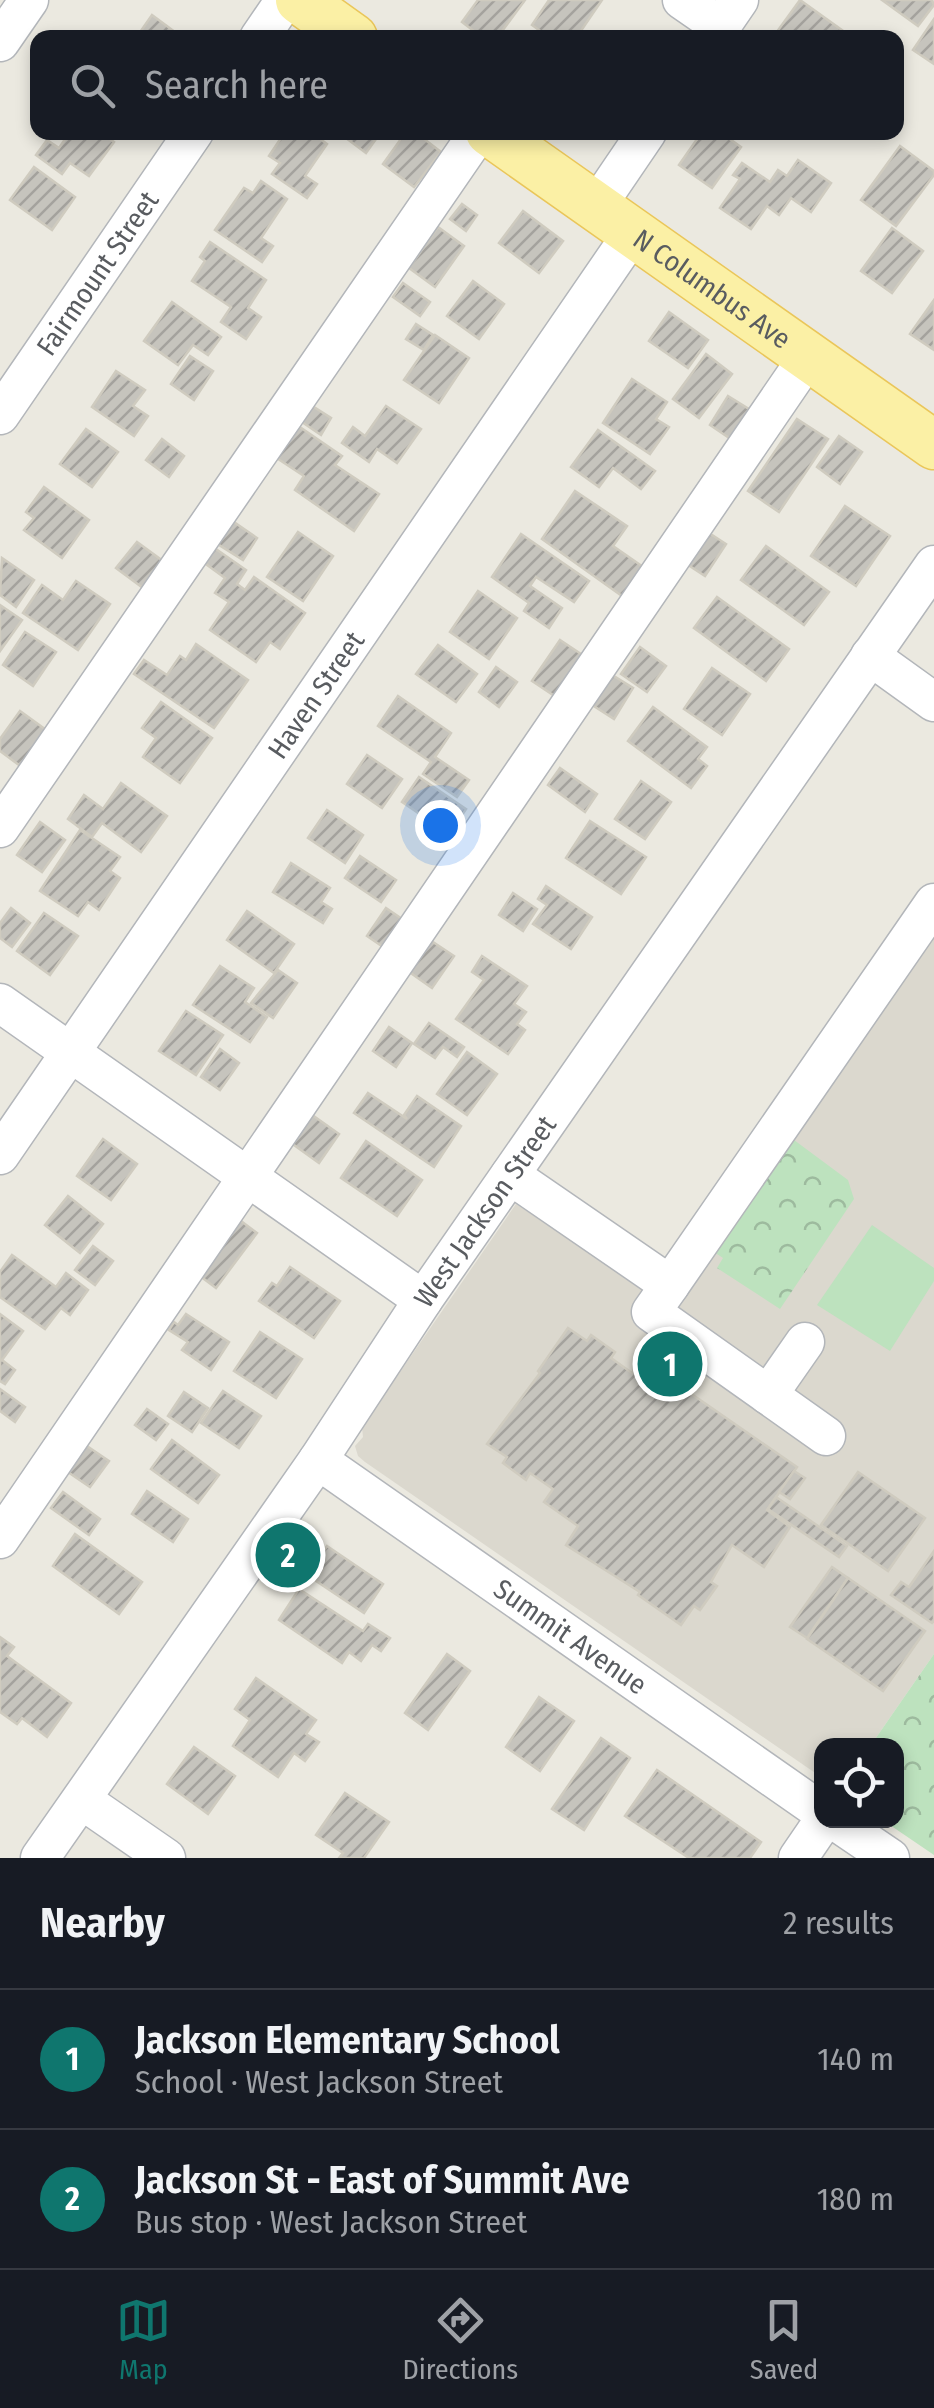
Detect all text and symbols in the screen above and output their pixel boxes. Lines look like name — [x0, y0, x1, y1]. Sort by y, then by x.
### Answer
search box — [30, 30, 904, 140]
icon: search — [65, 58, 120, 113]
text: Search here — [145, 62, 328, 108]
street label: Fairmount Street — [30, 184, 166, 362]
street label: N Columbus Ave — [627, 222, 797, 356]
street label: Haven Street — [261, 625, 372, 765]
your location — [415, 800, 466, 851]
street label: West Jackson Street — [407, 1109, 564, 1313]
pin: 1 — [638, 1326, 702, 1402]
pin: 2 — [256, 1518, 320, 1592]
street label: Summit Avenue — [488, 1572, 653, 1701]
map controls — [814, 1738, 904, 1828]
button: locate — [814, 1738, 904, 1828]
text: Nearby — [40, 1898, 165, 1948]
text: 2 results — [783, 1904, 894, 1942]
text: Jackson Elementary School — [135, 2017, 560, 2063]
text: 1 — [66, 2040, 79, 2078]
text: 140 m — [817, 2040, 894, 2078]
text: School · West Jackson Street — [135, 2063, 503, 2101]
text: Jackson St - East of Summit Ave — [135, 2157, 629, 2203]
text: 2 — [65, 2180, 80, 2218]
text: 180 m — [817, 2180, 894, 2218]
text: Bus stop · West Jackson Street — [135, 2203, 527, 2241]
tab: Map — [116, 2293, 171, 2386]
tab: Directions — [402, 2293, 518, 2386]
tab: Saved — [750, 2293, 818, 2386]

